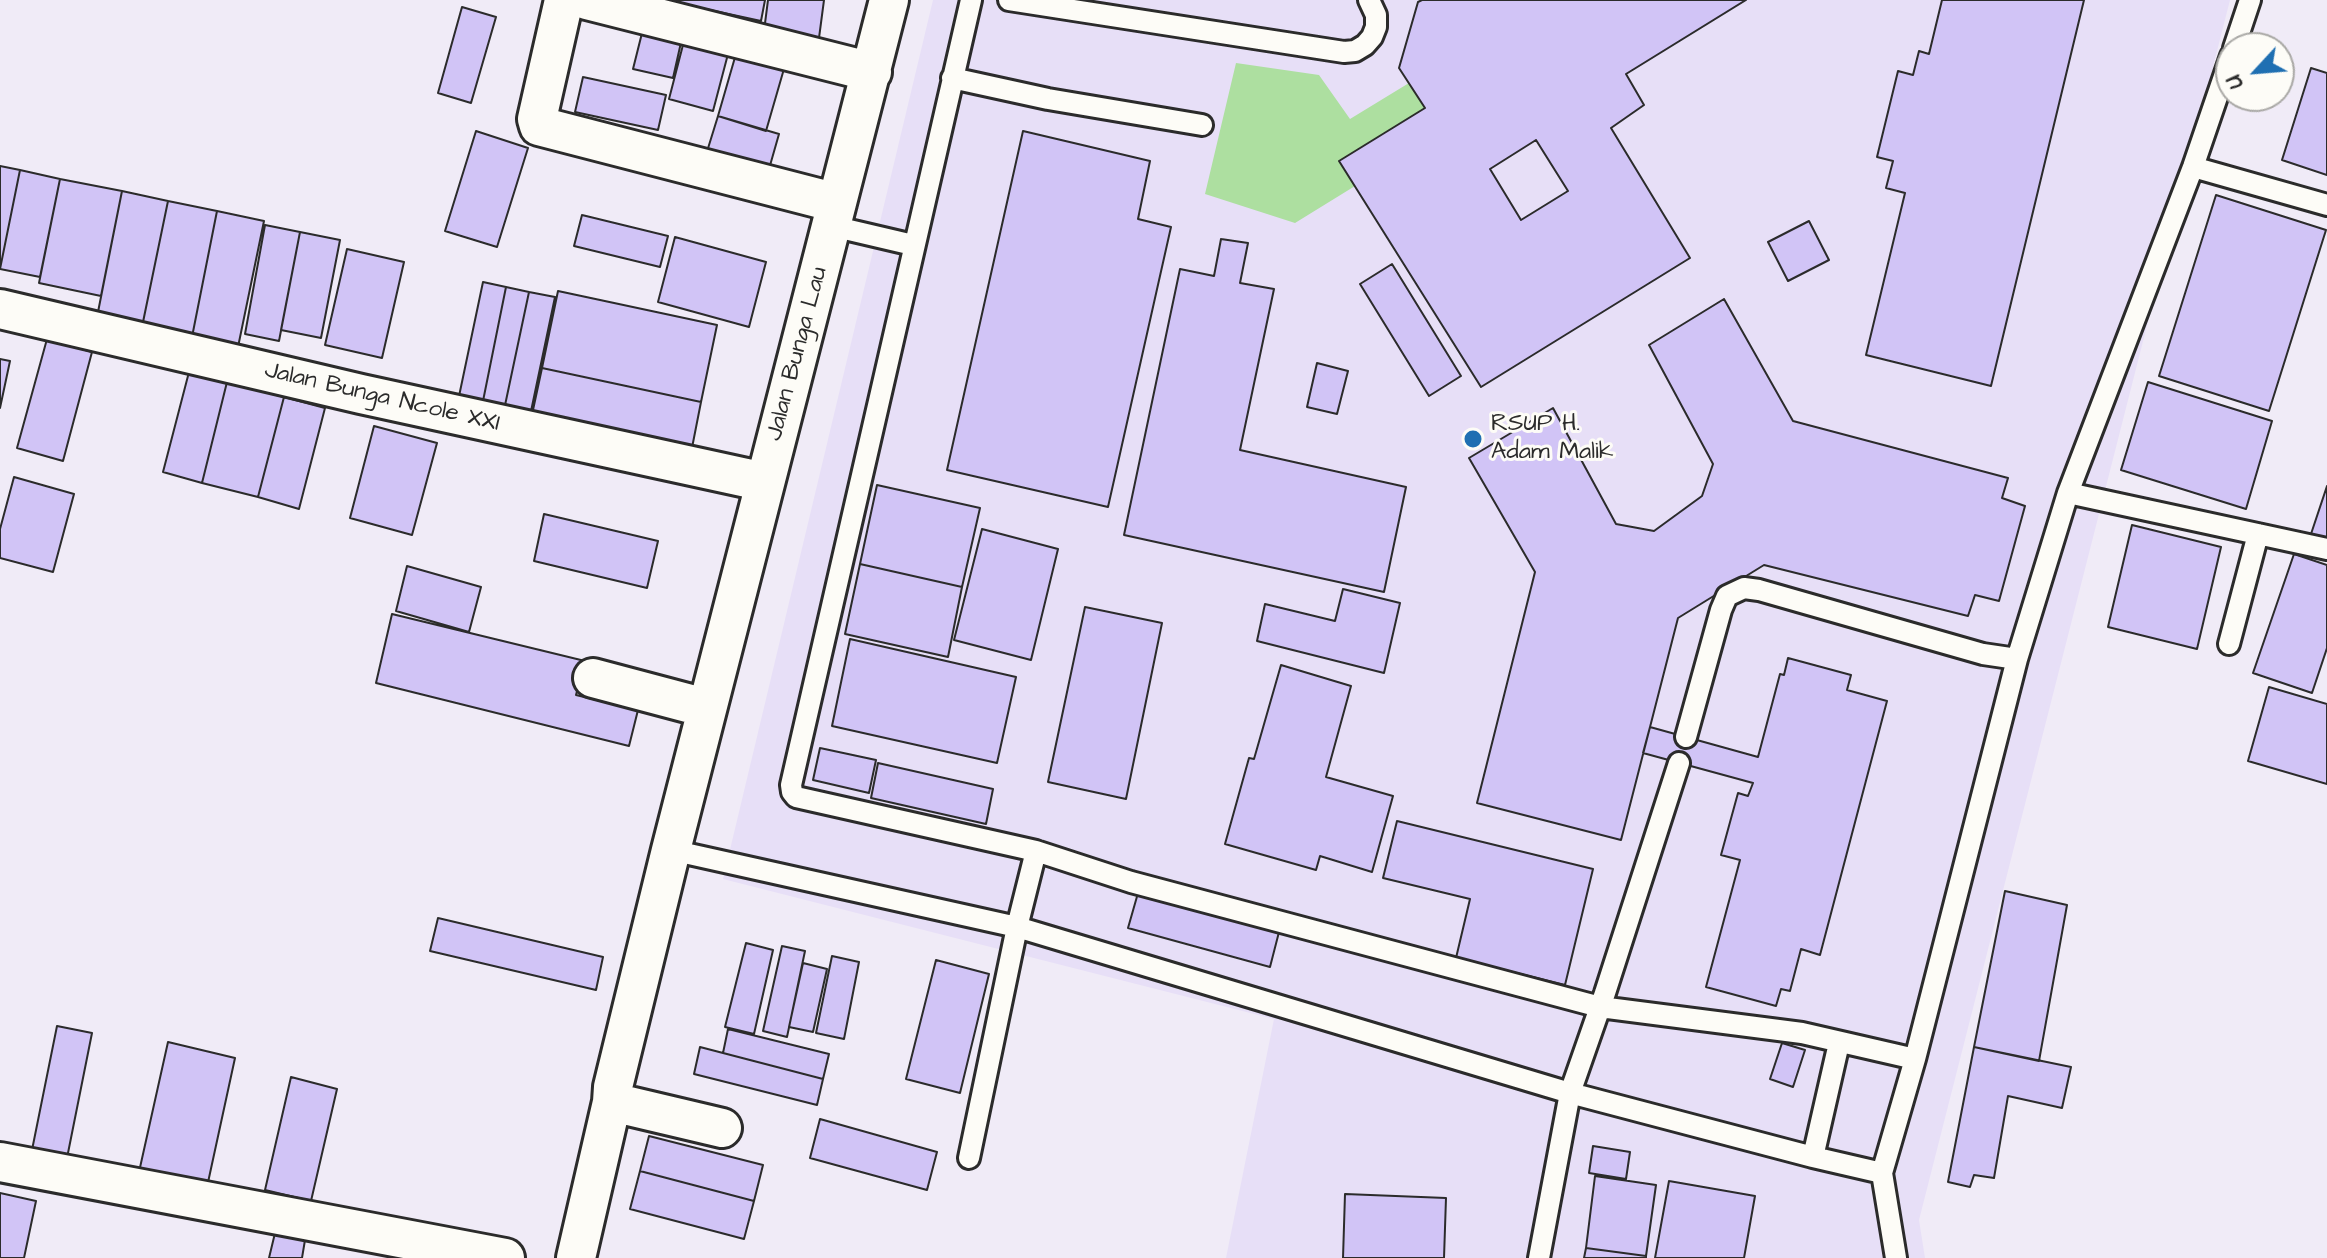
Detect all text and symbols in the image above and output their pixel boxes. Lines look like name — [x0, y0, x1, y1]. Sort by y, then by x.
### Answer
north arrow — [2215, 32, 2295, 112]
text: U — [2218, 70, 2251, 94]
street label: Jalan Bunga Lau — [761, 264, 835, 444]
street label: Jalan Bunga Ncole XXI — [262, 357, 502, 439]
place label: RSUP H. Adam Malik — [1491, 411, 1613, 467]
marker: RSUP H. Adam Malik — [1462, 428, 1484, 450]

